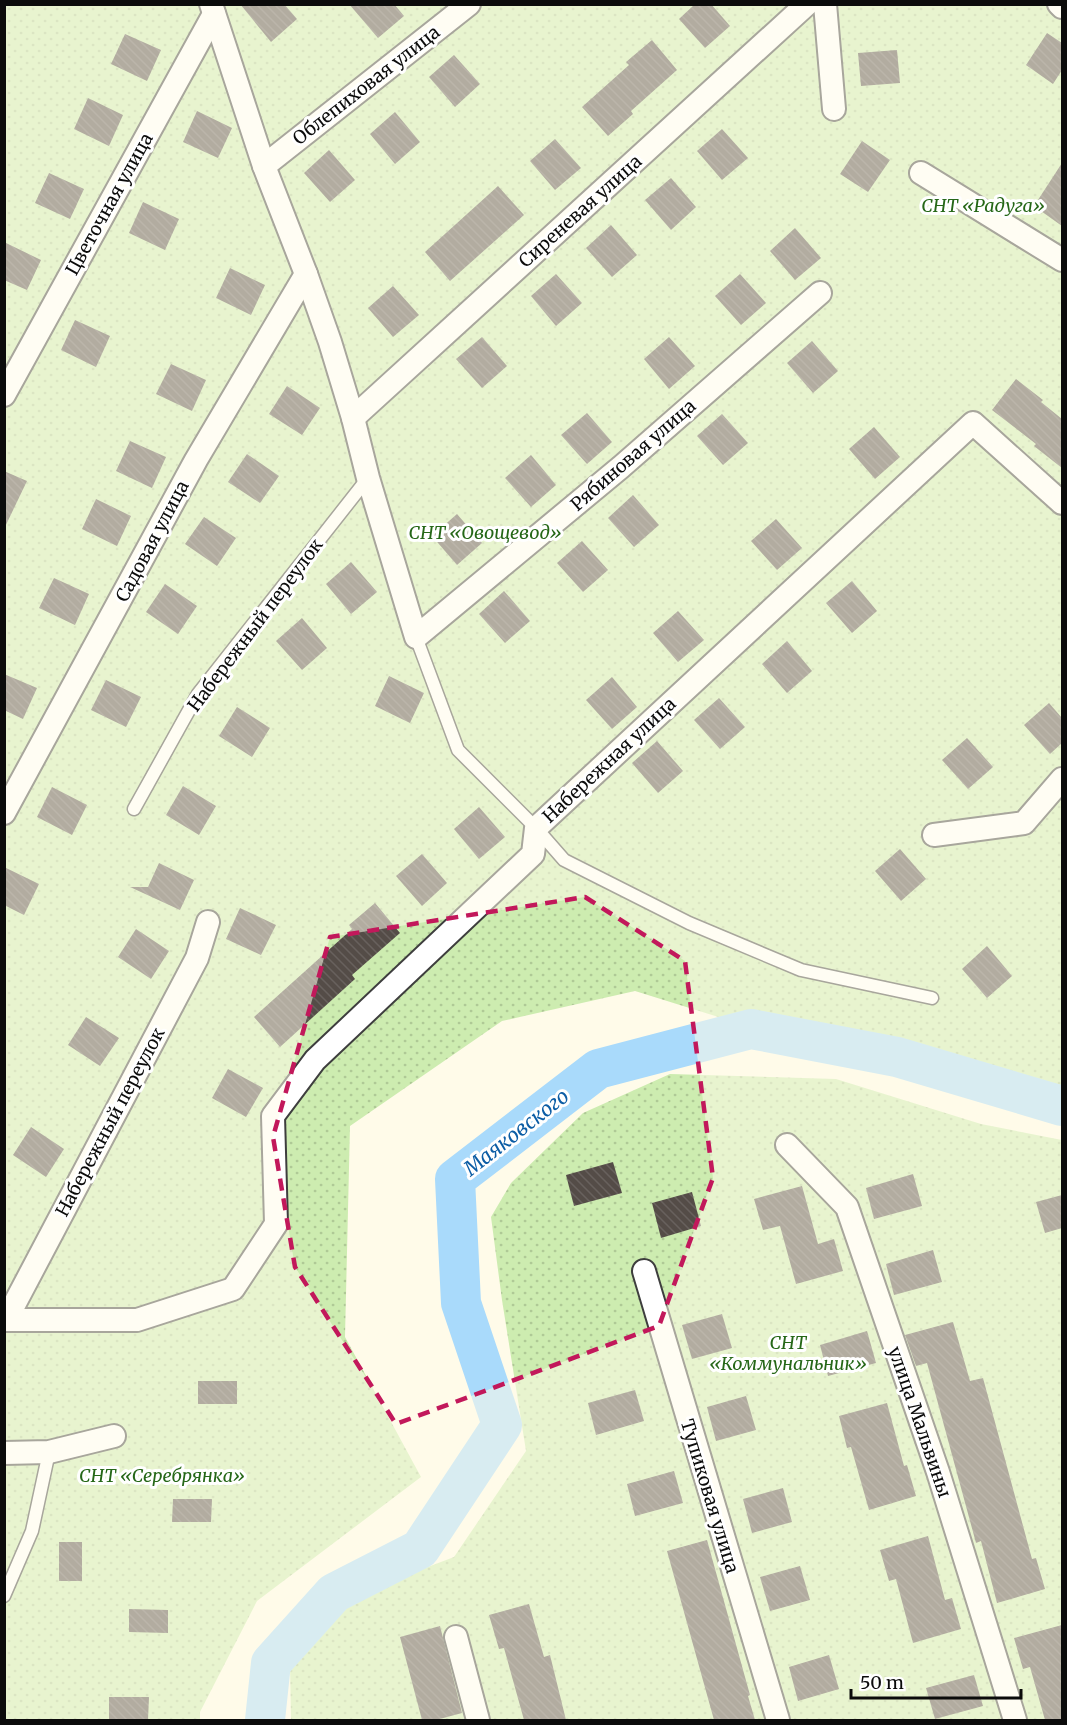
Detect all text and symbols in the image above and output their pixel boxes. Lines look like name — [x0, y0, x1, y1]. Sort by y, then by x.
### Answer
street label: Облепиховая улица — [288, 20, 444, 150]
street label: Цветочная улица — [60, 128, 158, 279]
street label: Сиреневая улица — [514, 150, 646, 272]
park label: СНТ «Радуга» — [921, 194, 1045, 217]
street label: Рябиновая улица — [566, 394, 701, 516]
street label: Садовая улица — [110, 476, 194, 606]
park label: СНТ «Овощевод» — [409, 521, 561, 544]
street label: Набережный переулок — [182, 533, 328, 716]
street label: Набережная улица — [538, 692, 681, 828]
street label: Набережный переулок — [50, 1023, 170, 1220]
water label: Маяковского — [458, 1083, 574, 1181]
park label: СНТ «Коммунальник» — [709, 1331, 867, 1375]
street label: улица Мальвины — [883, 1343, 957, 1501]
street label: Тупиковая улица — [676, 1416, 744, 1576]
park label: СНТ «Серебрянка» — [79, 1464, 245, 1487]
scale bar — [851, 1662, 1020, 1700]
text: 50 m — [860, 1671, 904, 1694]

